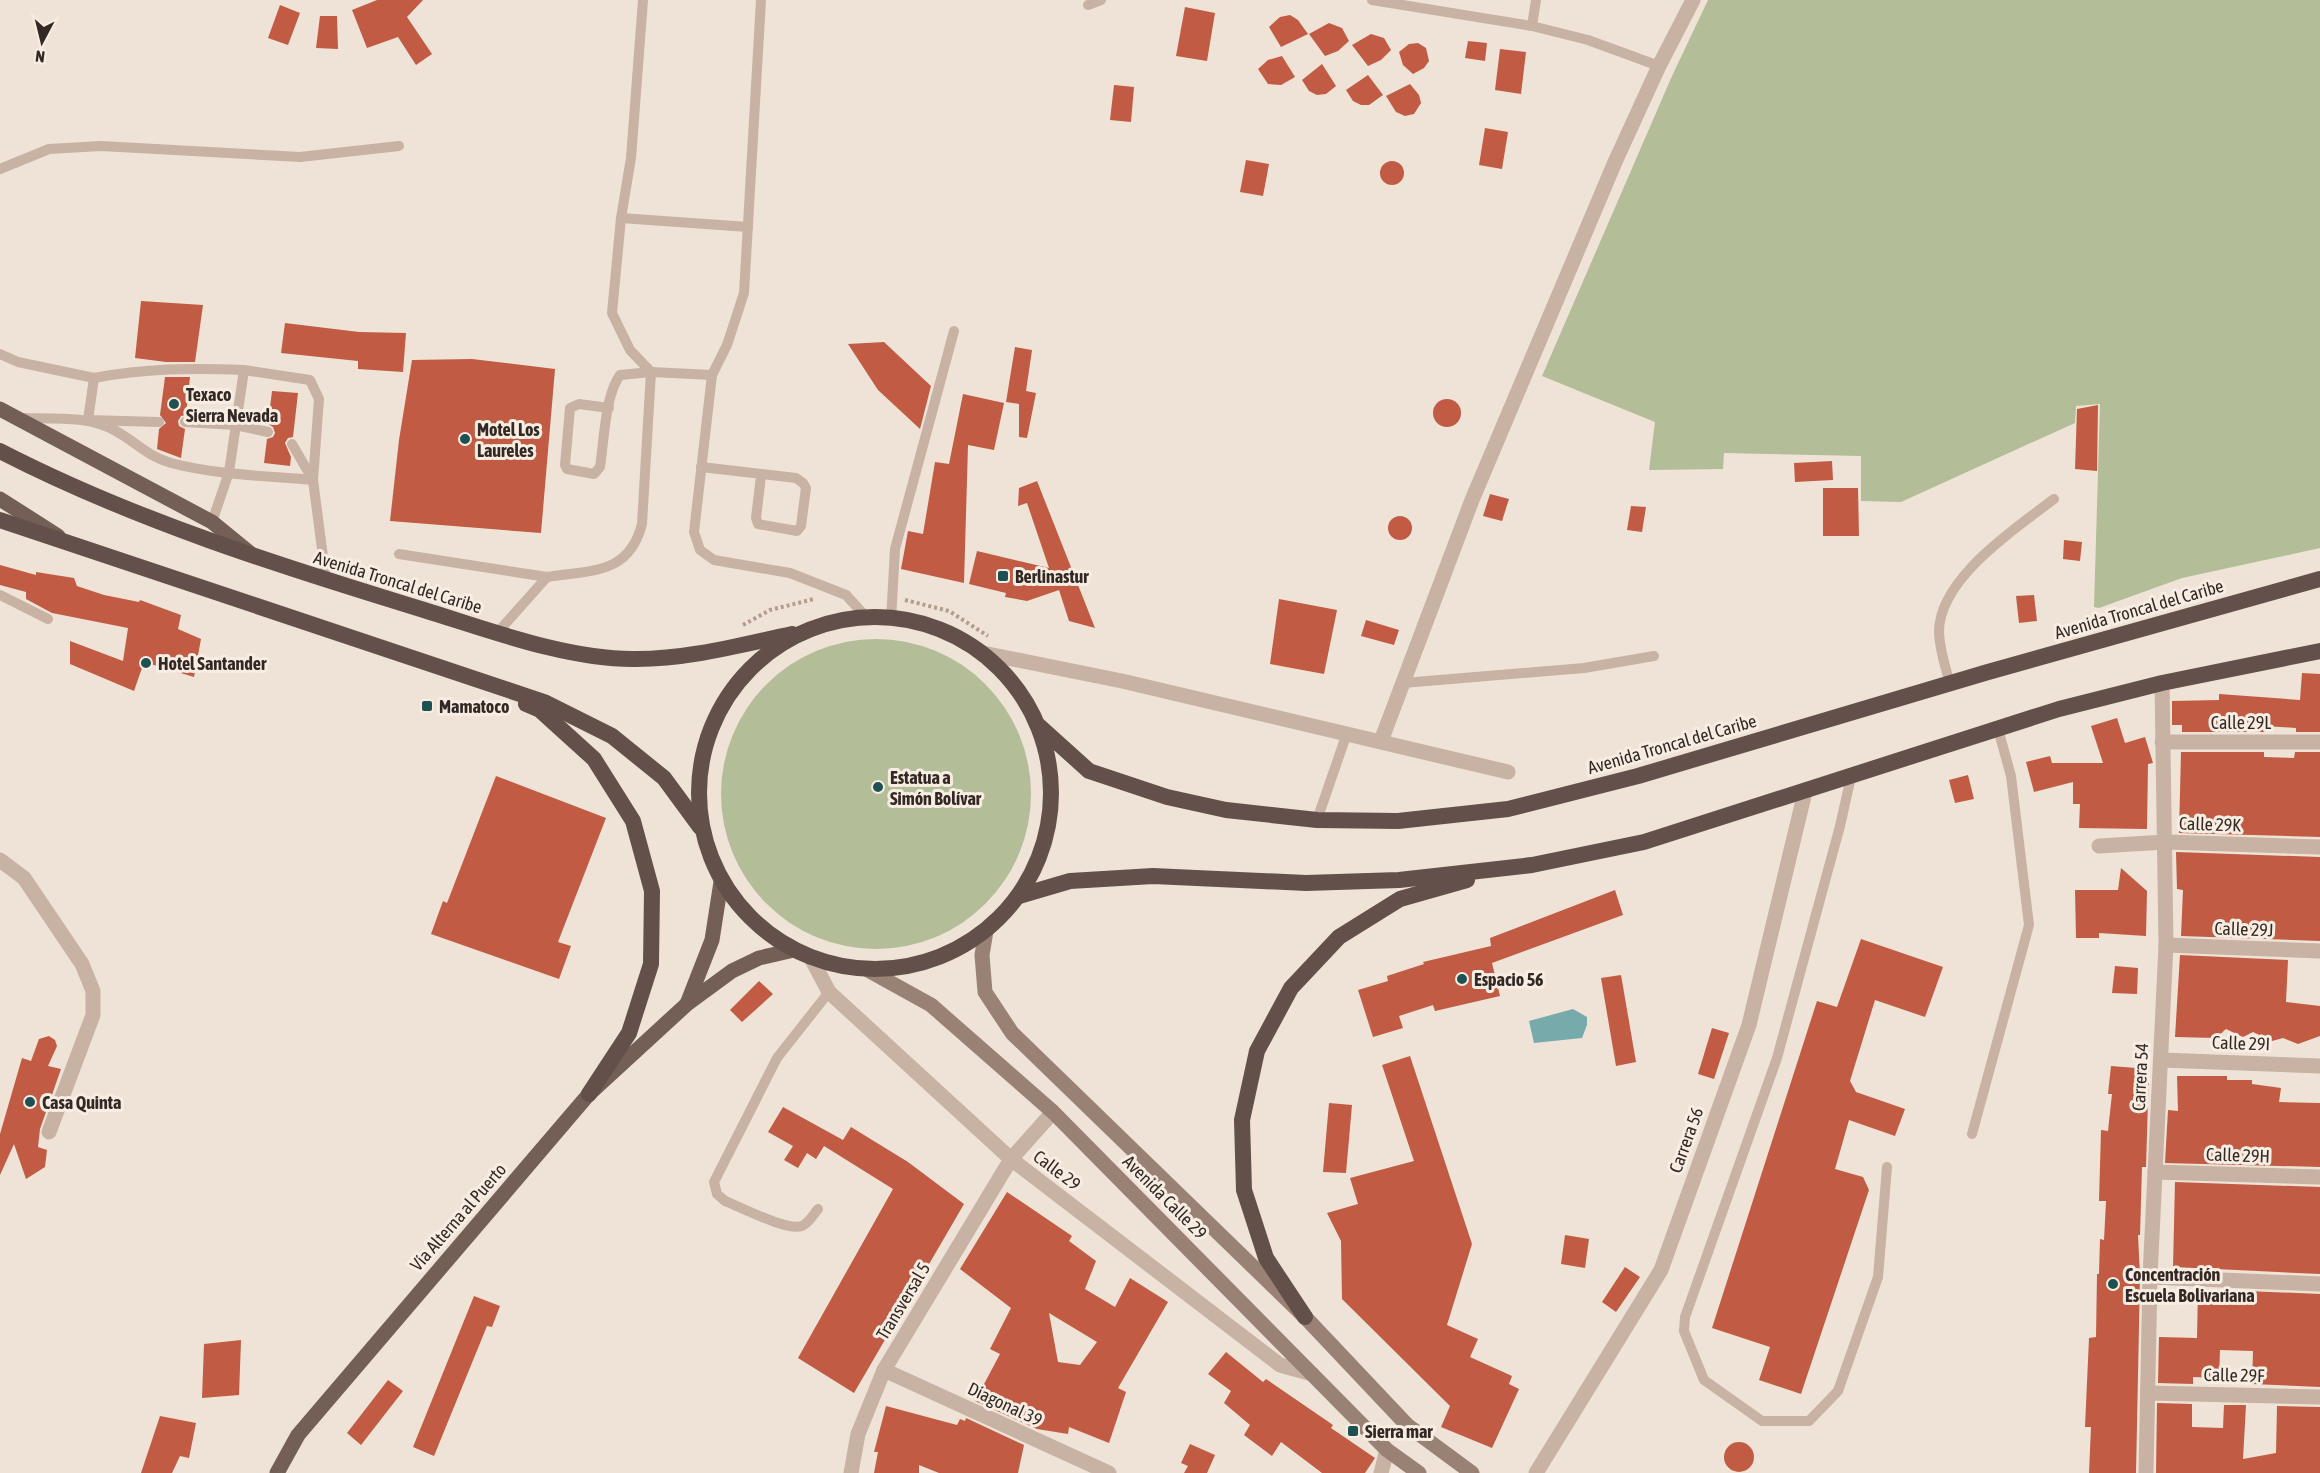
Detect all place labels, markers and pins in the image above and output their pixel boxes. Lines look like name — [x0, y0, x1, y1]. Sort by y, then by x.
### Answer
place label: Texaco Sierra Nevada — [186, 384, 278, 426]
marker: Texaco Sierra Nevada — [167, 397, 181, 411]
place label: Motel Los Laureles — [477, 419, 540, 461]
marker: Motel Los Laureles — [458, 432, 472, 446]
place label: Berlinastur — [1015, 566, 1089, 587]
marker: Berlinastur — [996, 569, 1010, 583]
place label: Hotel Santander — [158, 653, 267, 674]
marker: Hotel Santander — [139, 656, 153, 670]
place label: Mamatoco — [439, 696, 509, 717]
marker: Mamatoco — [420, 699, 434, 713]
place label: Estatua a Simón Bolívar — [890, 767, 982, 809]
marker: Estatua a Simón Bolívar — [871, 780, 885, 794]
place label: Espacio 56 — [1474, 969, 1544, 990]
marker: Espacio 56 — [1455, 972, 1469, 986]
place label: Casa Quinta — [42, 1092, 121, 1113]
marker: Casa Quinta — [23, 1095, 37, 1109]
place label: Concentración Escuela Bolivariana — [2125, 1264, 2255, 1306]
marker: Concentración Escuela Bolivariana — [2106, 1277, 2120, 1291]
place label: Sierra mar — [1365, 1421, 1433, 1442]
marker: Sierra mar — [1346, 1424, 1360, 1438]

